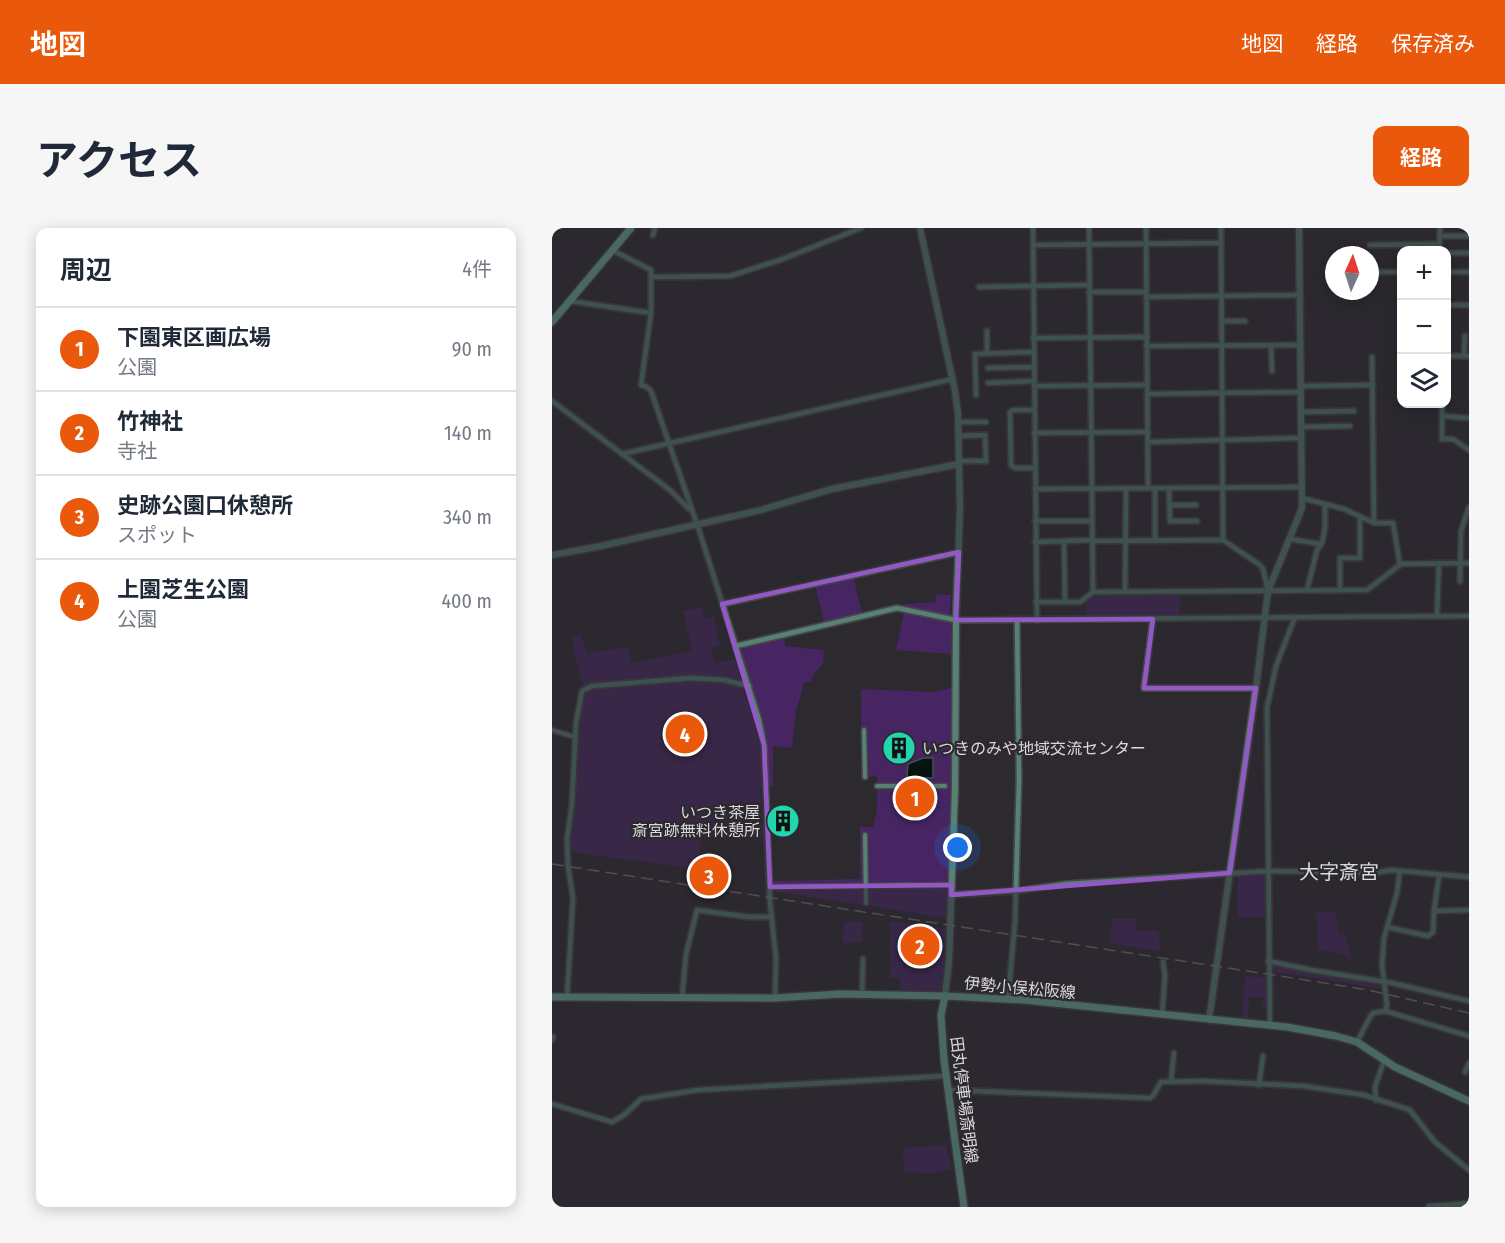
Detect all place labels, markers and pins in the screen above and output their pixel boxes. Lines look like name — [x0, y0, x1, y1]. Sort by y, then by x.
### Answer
pin: 4 — [666, 712, 704, 756]
building icon: いつきのみや地域交流センター — [881, 730, 917, 766]
place label: いつきのみや地域交流センター — [922, 739, 1146, 758]
pin: 1 — [896, 776, 934, 820]
place label: いつき茶屋 斎宮跡無料休憩所 — [632, 803, 760, 840]
building icon: いつき茶屋 斎宮跡無料休憩所 — [765, 803, 801, 839]
pin: 3 — [690, 854, 728, 898]
pin: 2 — [900, 924, 940, 968]

